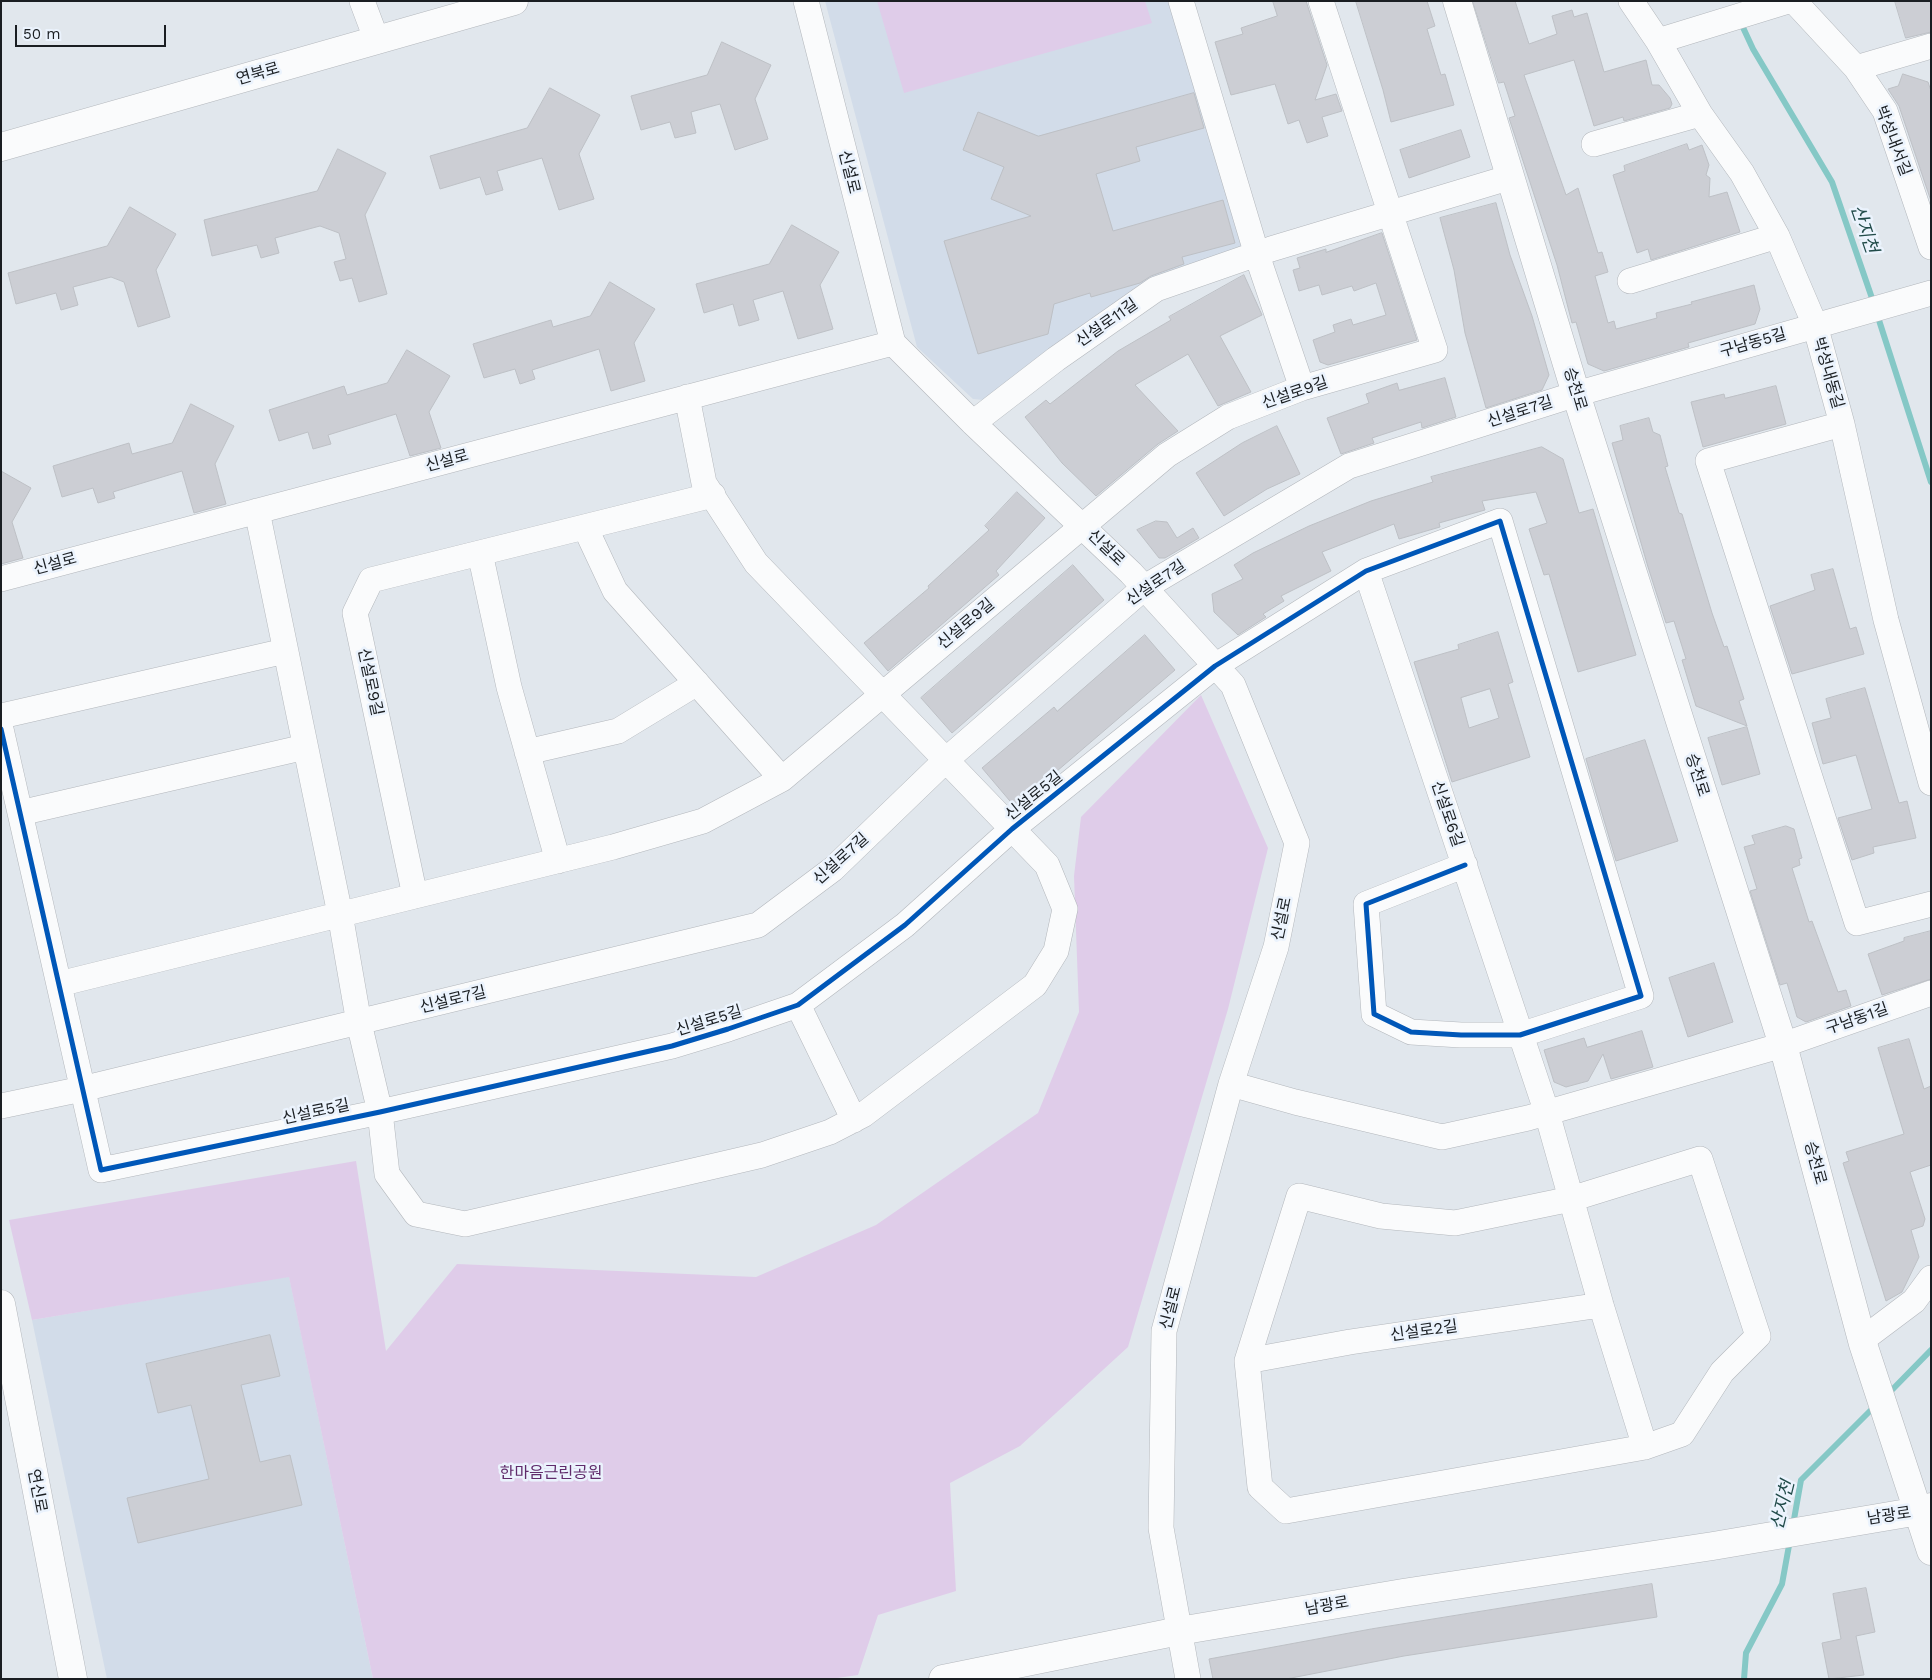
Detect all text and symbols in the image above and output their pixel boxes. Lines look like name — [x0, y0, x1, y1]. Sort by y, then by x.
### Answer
scale bar — [18, 15, 169, 47]
text: 50 m — [23, 25, 60, 43]
street label: 연북로 — [234, 59, 282, 89]
street label: 박성내서길 — [1871, 103, 1915, 179]
street label: 신설로 — [834, 148, 864, 196]
water label: 산지천 — [1846, 202, 1882, 256]
street label: 신설로11길 — [1072, 295, 1142, 351]
street label: 구남동5길 — [1718, 324, 1788, 362]
street label: 박성내동길 — [1809, 335, 1847, 411]
street label: 승천로 — [1559, 365, 1591, 413]
street label: 신설로9길 — [1259, 373, 1331, 413]
street label: 신설로7길 — [1485, 392, 1555, 432]
street label: 신설로 — [423, 446, 471, 476]
street label: 신설로 — [1083, 526, 1129, 570]
street label: 신설로 — [31, 549, 79, 579]
street label: 신설로7길 — [1123, 556, 1189, 610]
street label: 신설로9길 — [933, 595, 999, 653]
street label: 신설로9길 — [353, 646, 387, 718]
street label: 승천로 — [1681, 751, 1713, 799]
street label: 신설로5길 — [1001, 767, 1067, 825]
street label: 신설로6길 — [1427, 778, 1467, 850]
street label: 신설로7길 — [809, 829, 873, 889]
street label: 신설로 — [1268, 895, 1296, 943]
street label: 신설로7길 — [418, 982, 488, 1018]
street label: 구남동1길 — [1823, 999, 1891, 1039]
street label: 신설로5길 — [674, 1002, 744, 1040]
street label: 신설로5길 — [281, 1096, 351, 1128]
street label: 승천로 — [1800, 1139, 1830, 1187]
street label: 신설로 — [1156, 1284, 1186, 1332]
street label: 신설로2길 — [1389, 1317, 1459, 1345]
park label: 한마음근린공원 — [499, 1463, 603, 1483]
street label: 연신로 — [23, 1467, 51, 1515]
water label: 산지천 — [1767, 1478, 1799, 1532]
street label: 남광로 — [1866, 1503, 1912, 1529]
street label: 남광로 — [1304, 1593, 1350, 1619]

